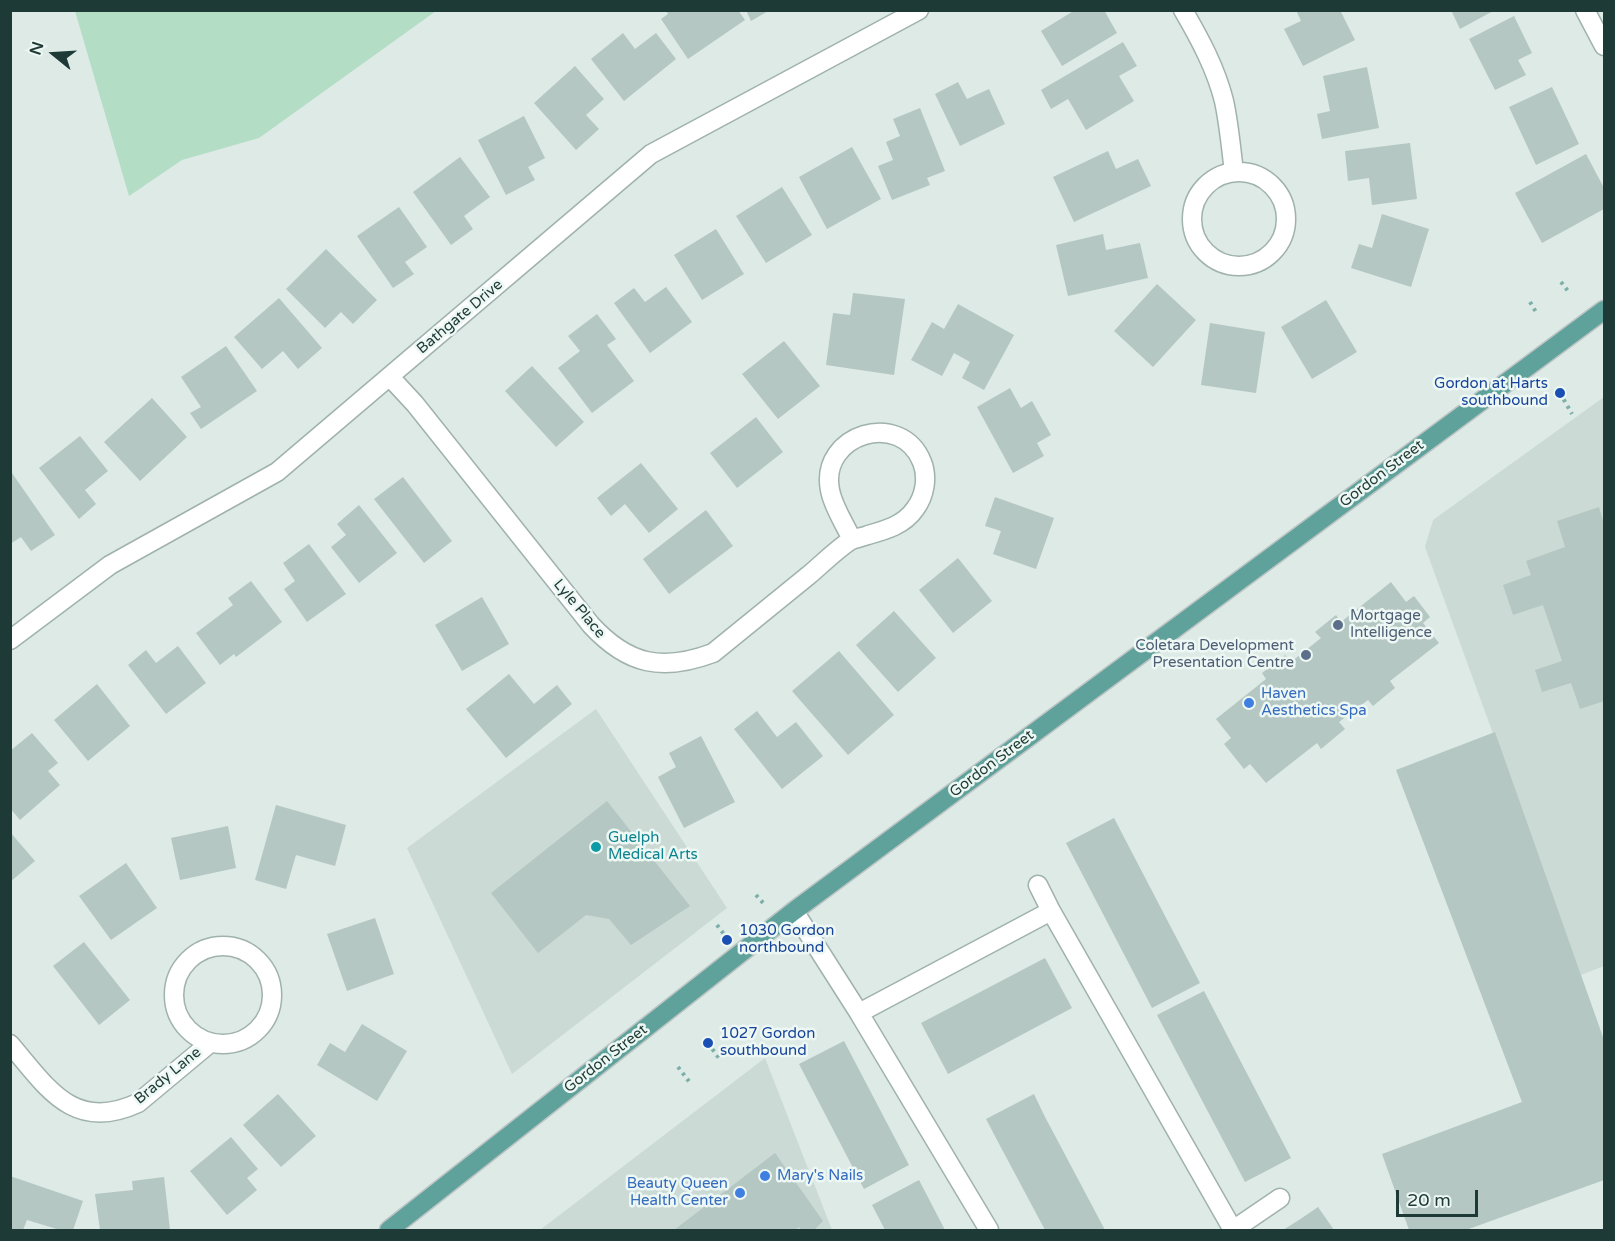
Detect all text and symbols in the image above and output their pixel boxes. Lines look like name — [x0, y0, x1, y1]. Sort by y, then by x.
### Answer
north arrow — [24, 24, 84, 84]
text: N — [25, 39, 48, 58]
street label: Bathgate Drive — [414, 276, 506, 358]
place label: Gordon at Harts southbound — [1434, 375, 1548, 410]
marker: Gordon at Harts southbound — [1553, 386, 1567, 400]
street label: Gordon Street — [1336, 437, 1428, 511]
street label: Lyle Place — [549, 576, 609, 642]
place label: Mortgage Intelligence — [1350, 607, 1432, 642]
marker: Mortgage Intelligence — [1331, 618, 1345, 632]
place label: Coletara Development Presentation Centre — [1135, 637, 1294, 672]
marker: Coletara Development Presentation Centre — [1299, 648, 1313, 662]
place label: Haven Aesthetics Spa — [1261, 685, 1367, 720]
marker: Haven Aesthetics Spa — [1242, 696, 1256, 710]
street label: Gordon Street — [946, 727, 1038, 801]
place label: Guelph Medical Arts — [608, 829, 698, 864]
marker: Guelph Medical Arts — [589, 840, 603, 854]
place label: 1030 Gordon northbound — [739, 922, 834, 957]
marker: 1030 Gordon northbound — [720, 933, 734, 947]
street label: Gordon Street — [561, 1021, 651, 1097]
place label: 1027 Gordon southbound — [720, 1025, 815, 1060]
marker: 1027 Gordon southbound — [701, 1036, 715, 1050]
street label: Brady Lane — [131, 1044, 205, 1108]
place label: Mary's Nails — [777, 1167, 863, 1185]
marker: Mary's Nails — [758, 1169, 772, 1183]
place label: Beauty Queen Health Center — [627, 1175, 728, 1210]
scale bar — [1399, 1178, 1482, 1216]
marker: Beauty Queen Health Center — [733, 1186, 747, 1200]
text: 20 m — [1407, 1189, 1451, 1211]

